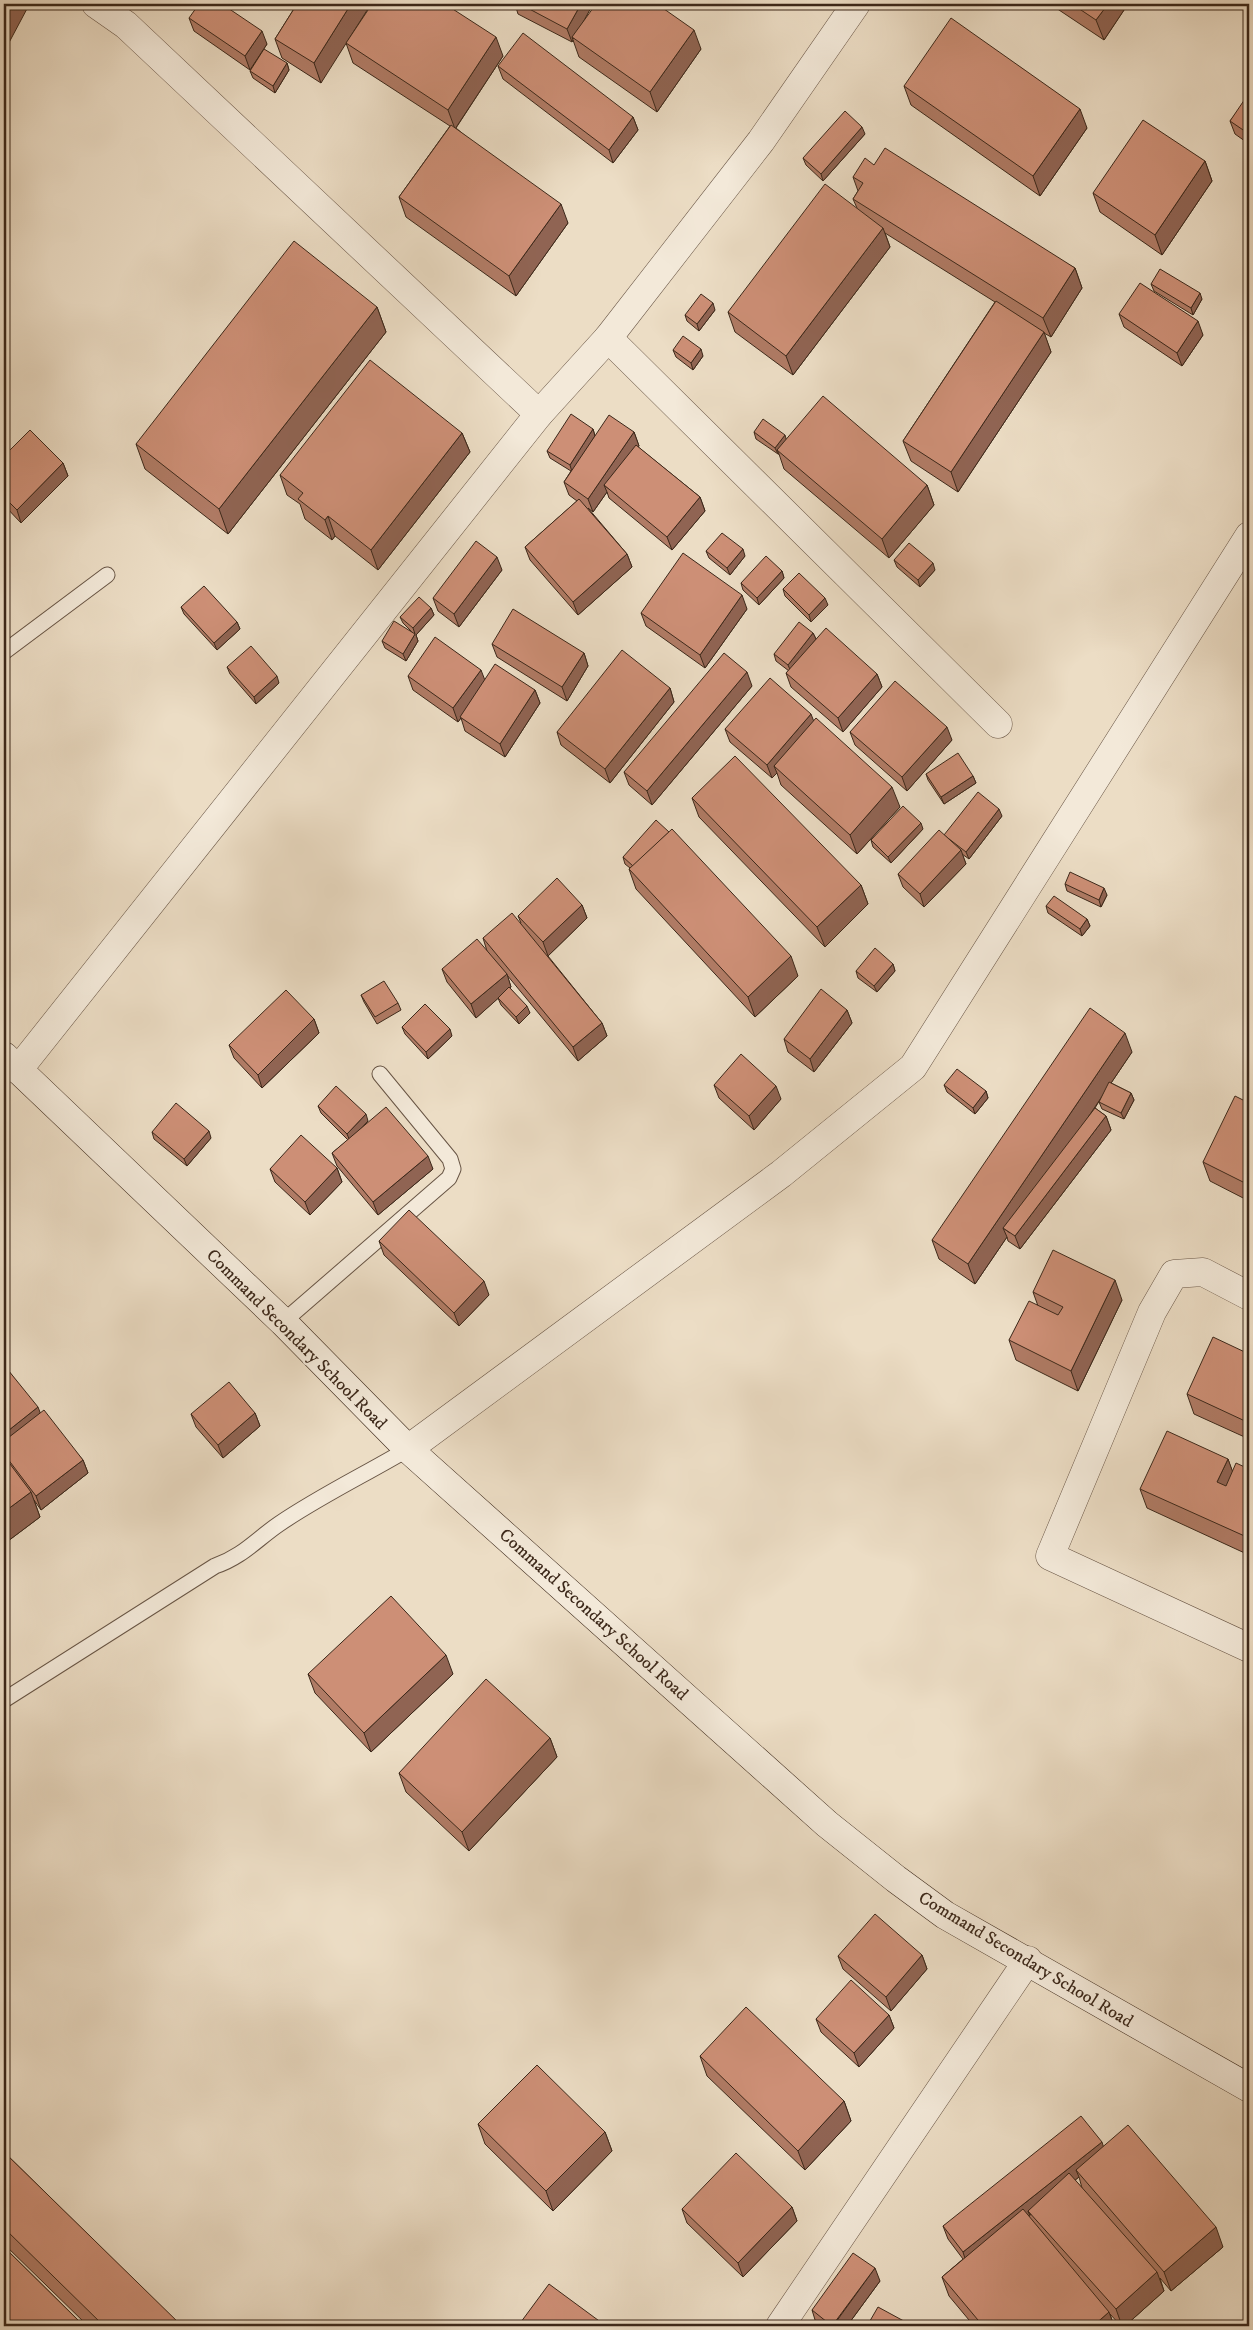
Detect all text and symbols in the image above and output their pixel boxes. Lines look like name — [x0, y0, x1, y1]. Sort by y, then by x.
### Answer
street label: Command Secondary School Road — [201, 1245, 391, 1435]
street label: Command Secondary School Road — [494, 1524, 692, 1705]
street label: Command Secondary School Road — [914, 1887, 1137, 2033]

